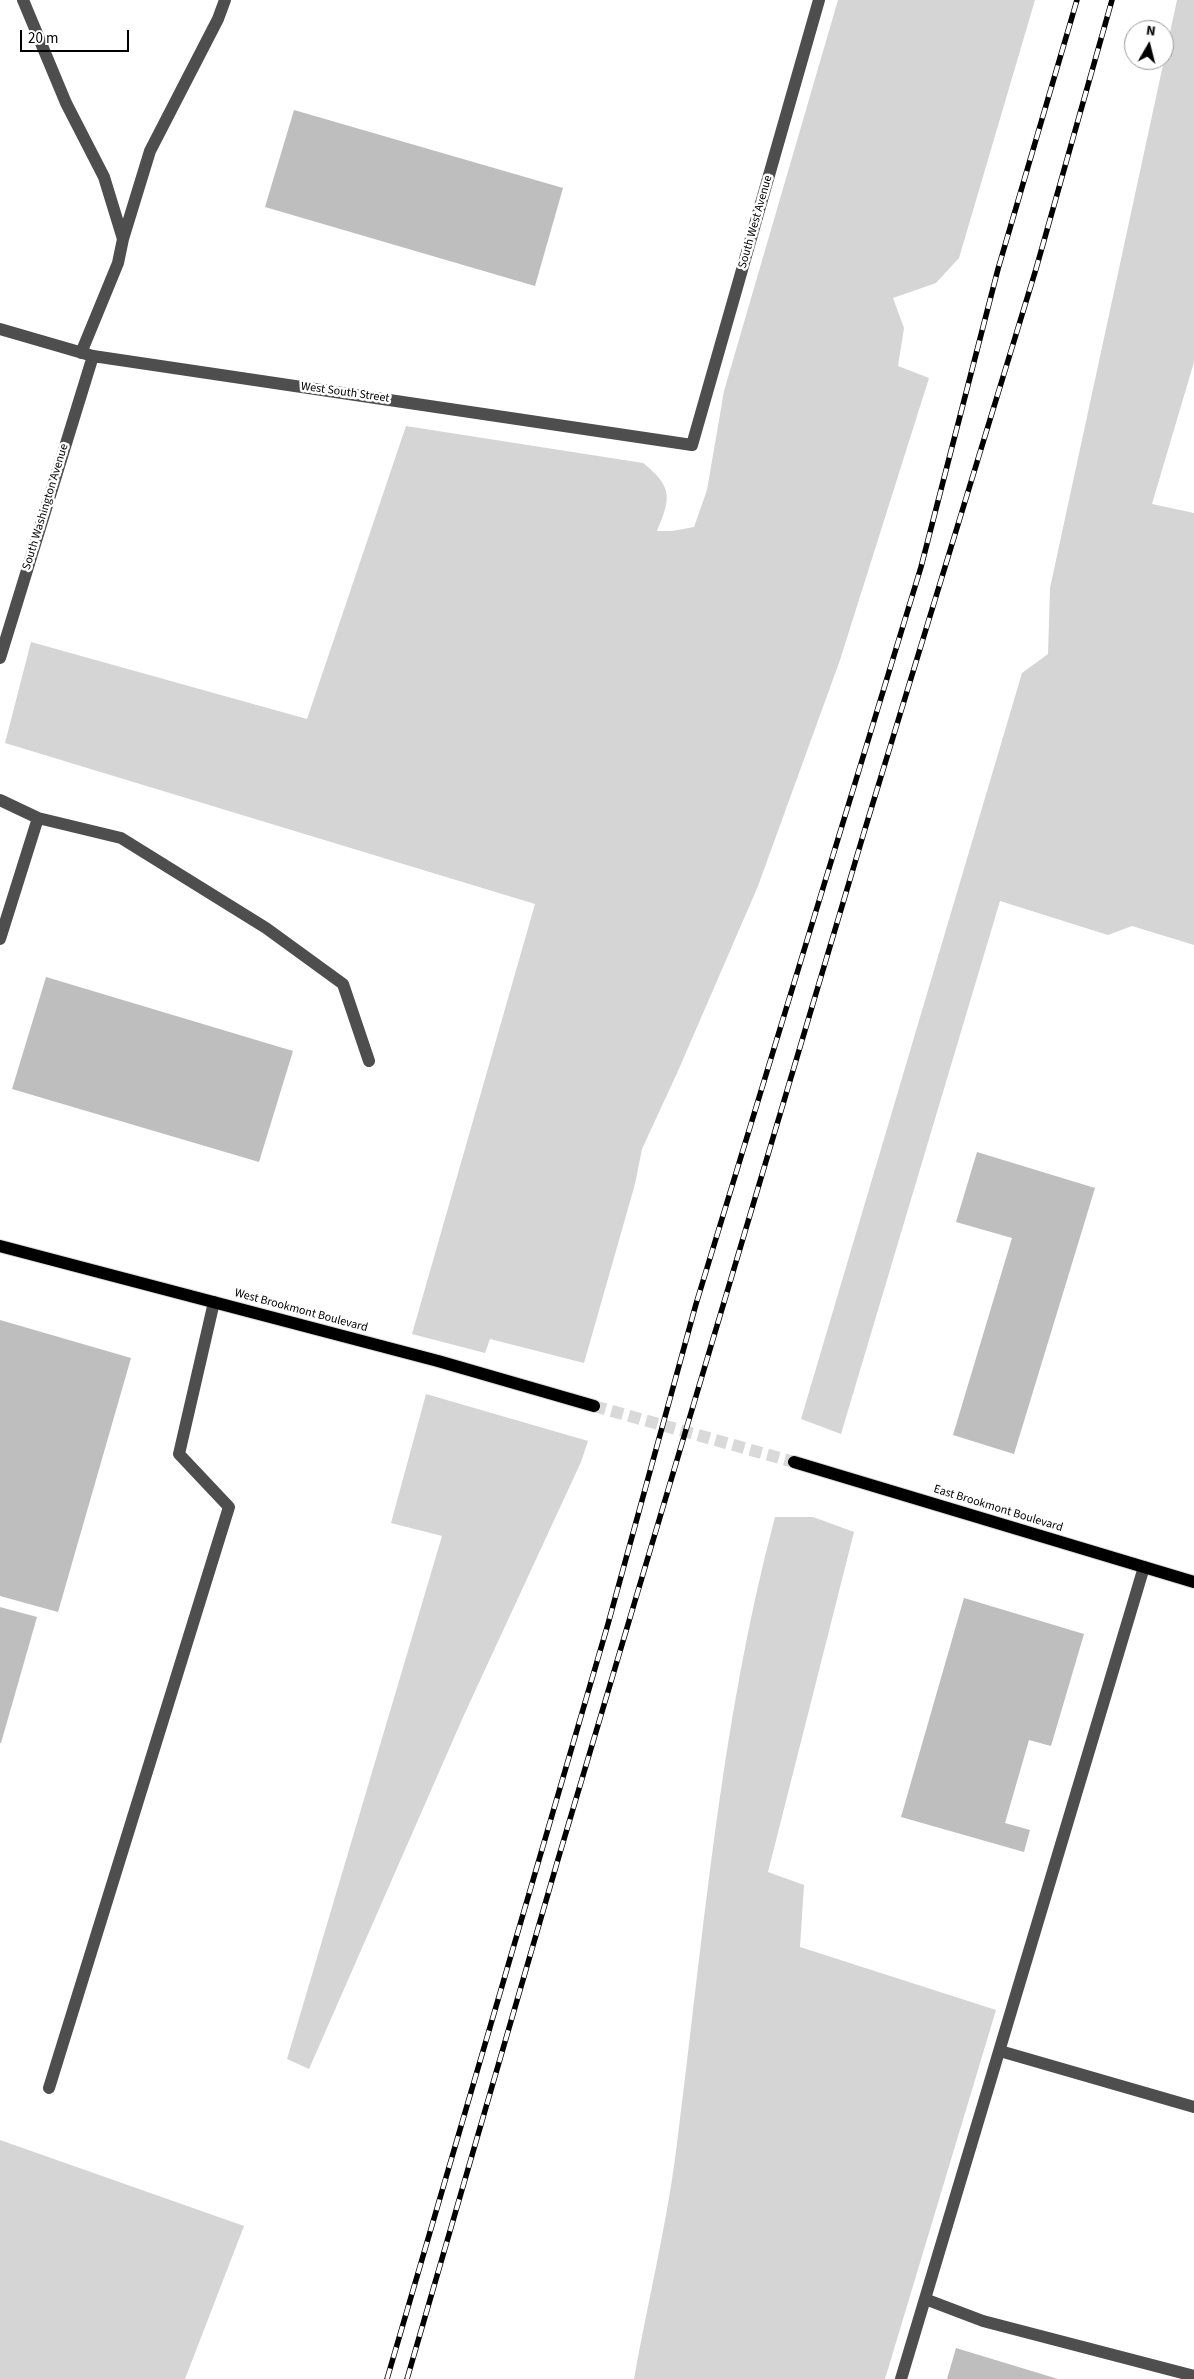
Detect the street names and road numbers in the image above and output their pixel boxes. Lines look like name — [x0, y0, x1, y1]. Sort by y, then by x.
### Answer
street label: South West Avenue — [736, 174, 776, 270]
street label: West South Street — [300, 380, 390, 406]
street label: South Washington Avenue — [20, 442, 72, 572]
street label: West Brookmont Boulevard — [233, 1286, 369, 1336]
street label: East Brookmont Boulevard — [932, 1482, 1064, 1536]

